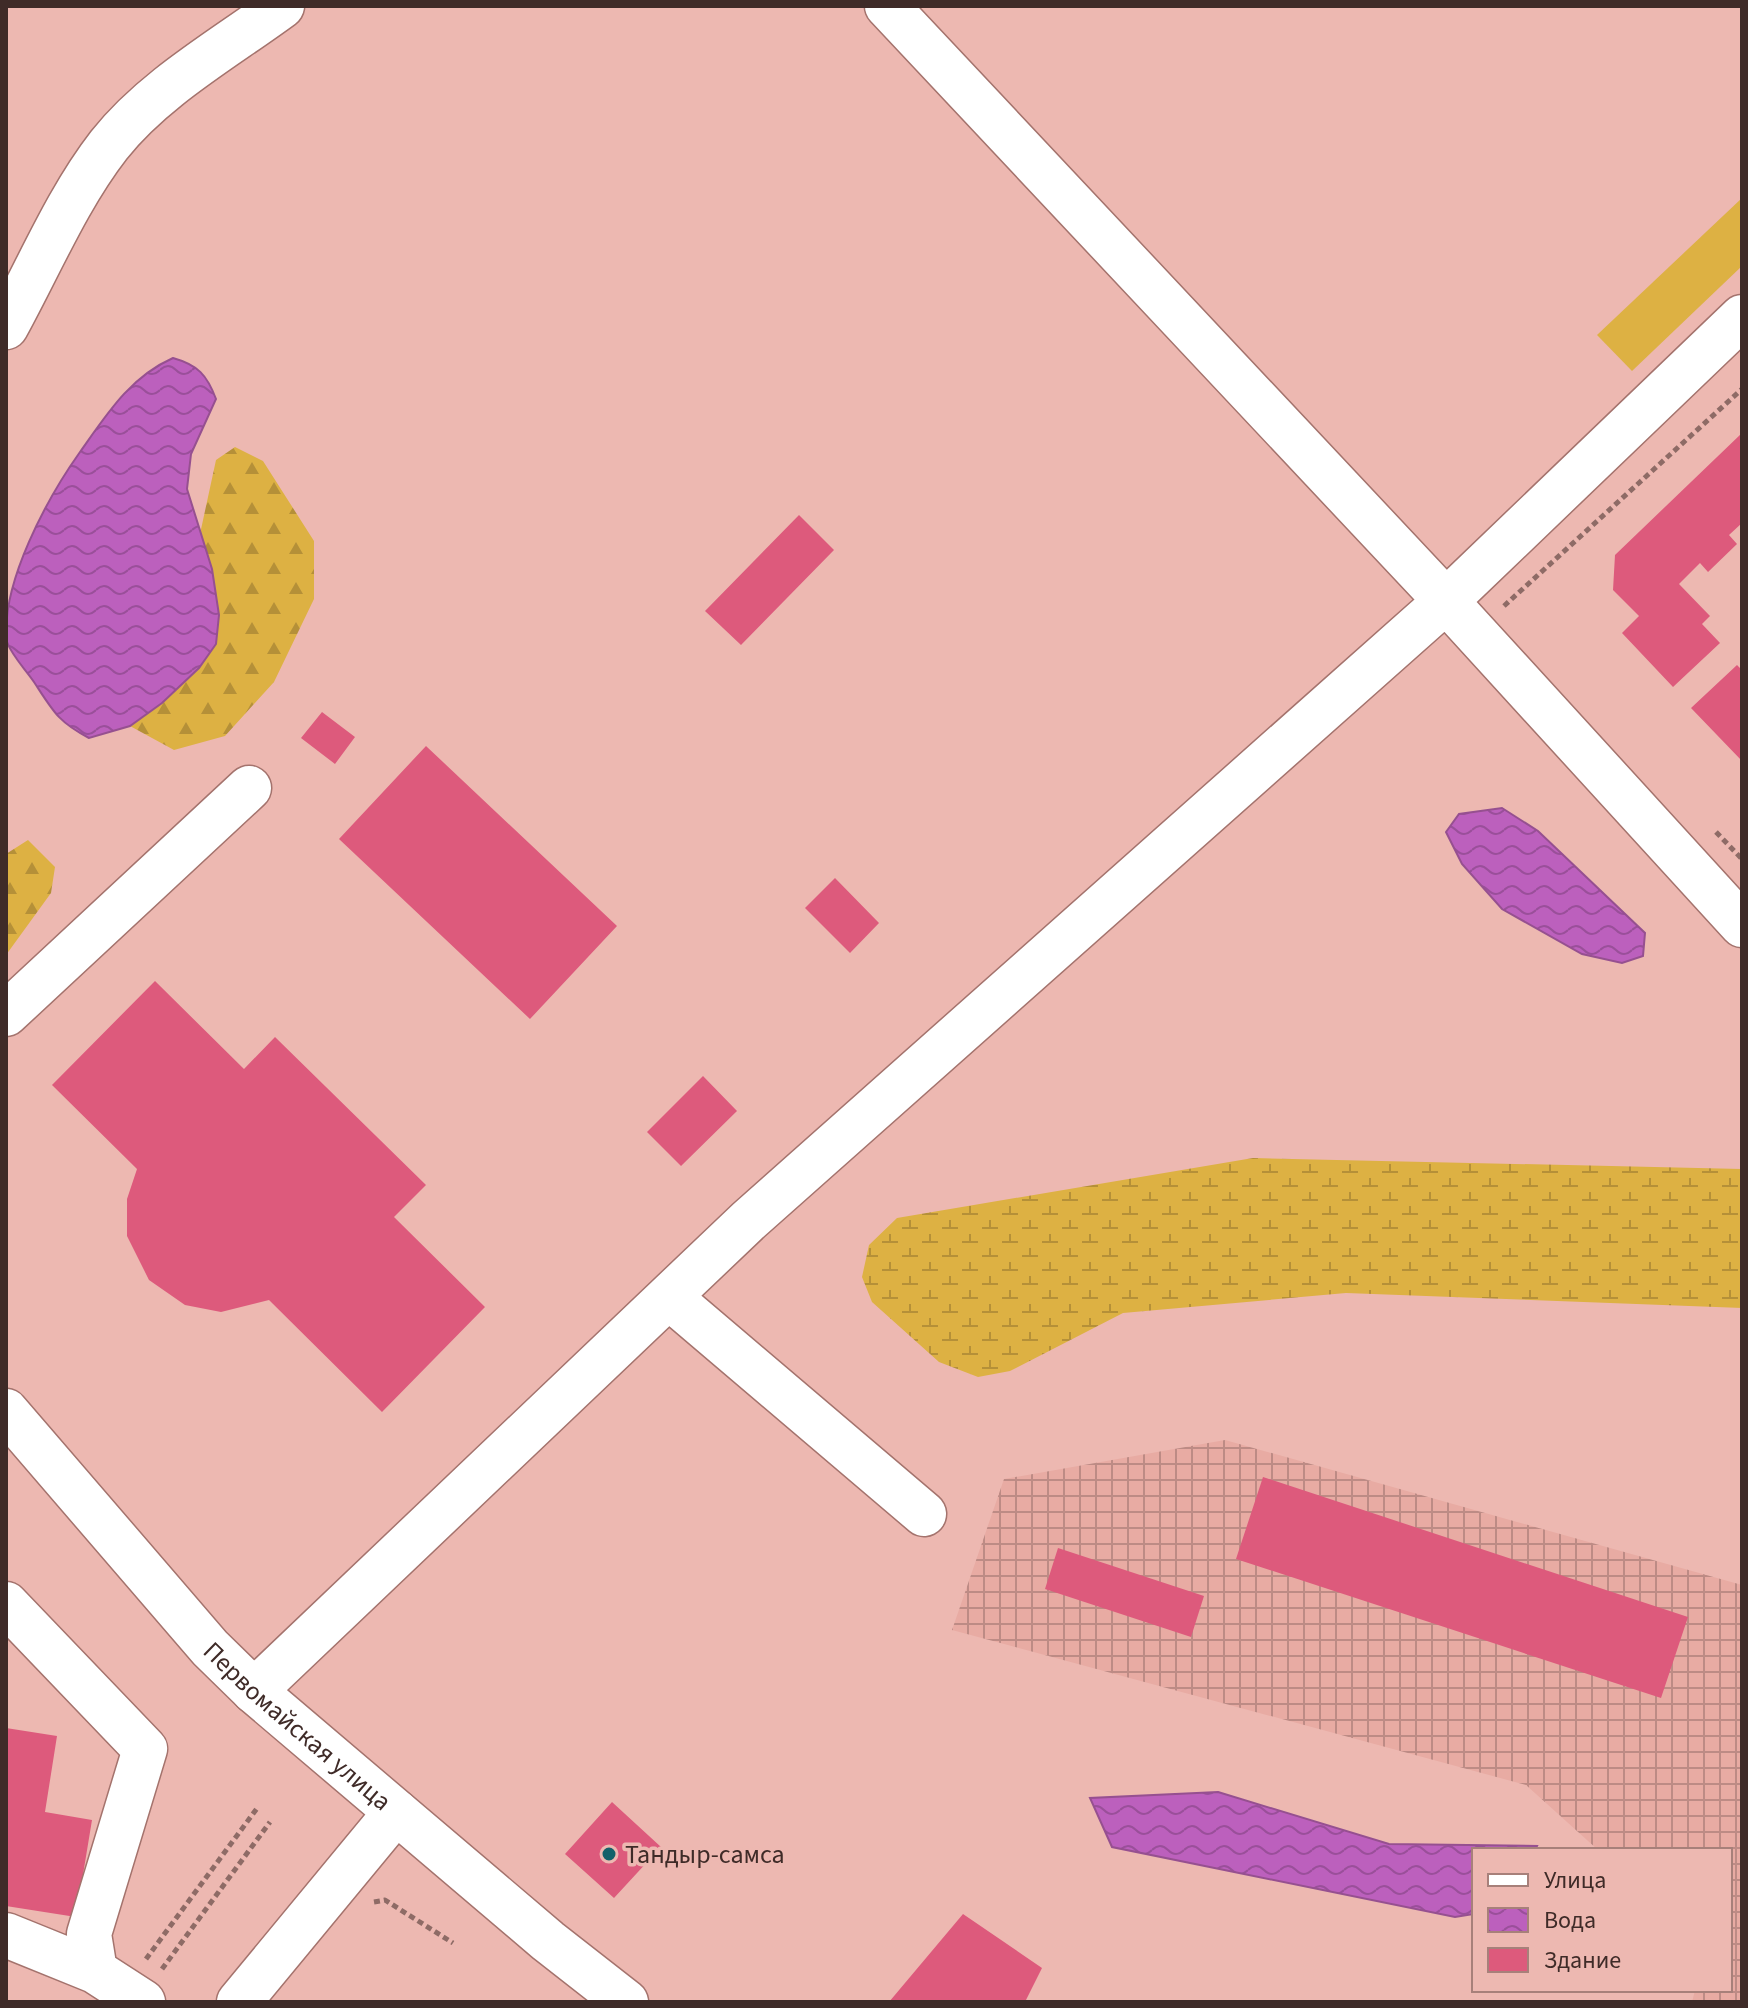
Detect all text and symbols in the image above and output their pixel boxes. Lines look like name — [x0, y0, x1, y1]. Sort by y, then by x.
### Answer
street label: Первомайская улица — [195, 1633, 400, 1819]
place label: Тандыр-самса — [625, 1836, 785, 1873]
marker: Тандыр-самса — [600, 1845, 618, 1863]
legend — [1472, 1848, 1732, 1992]
text: Улица — [1544, 1863, 1606, 1898]
text: Вода — [1544, 1903, 1596, 1938]
text: Здание — [1544, 1943, 1621, 1978]

